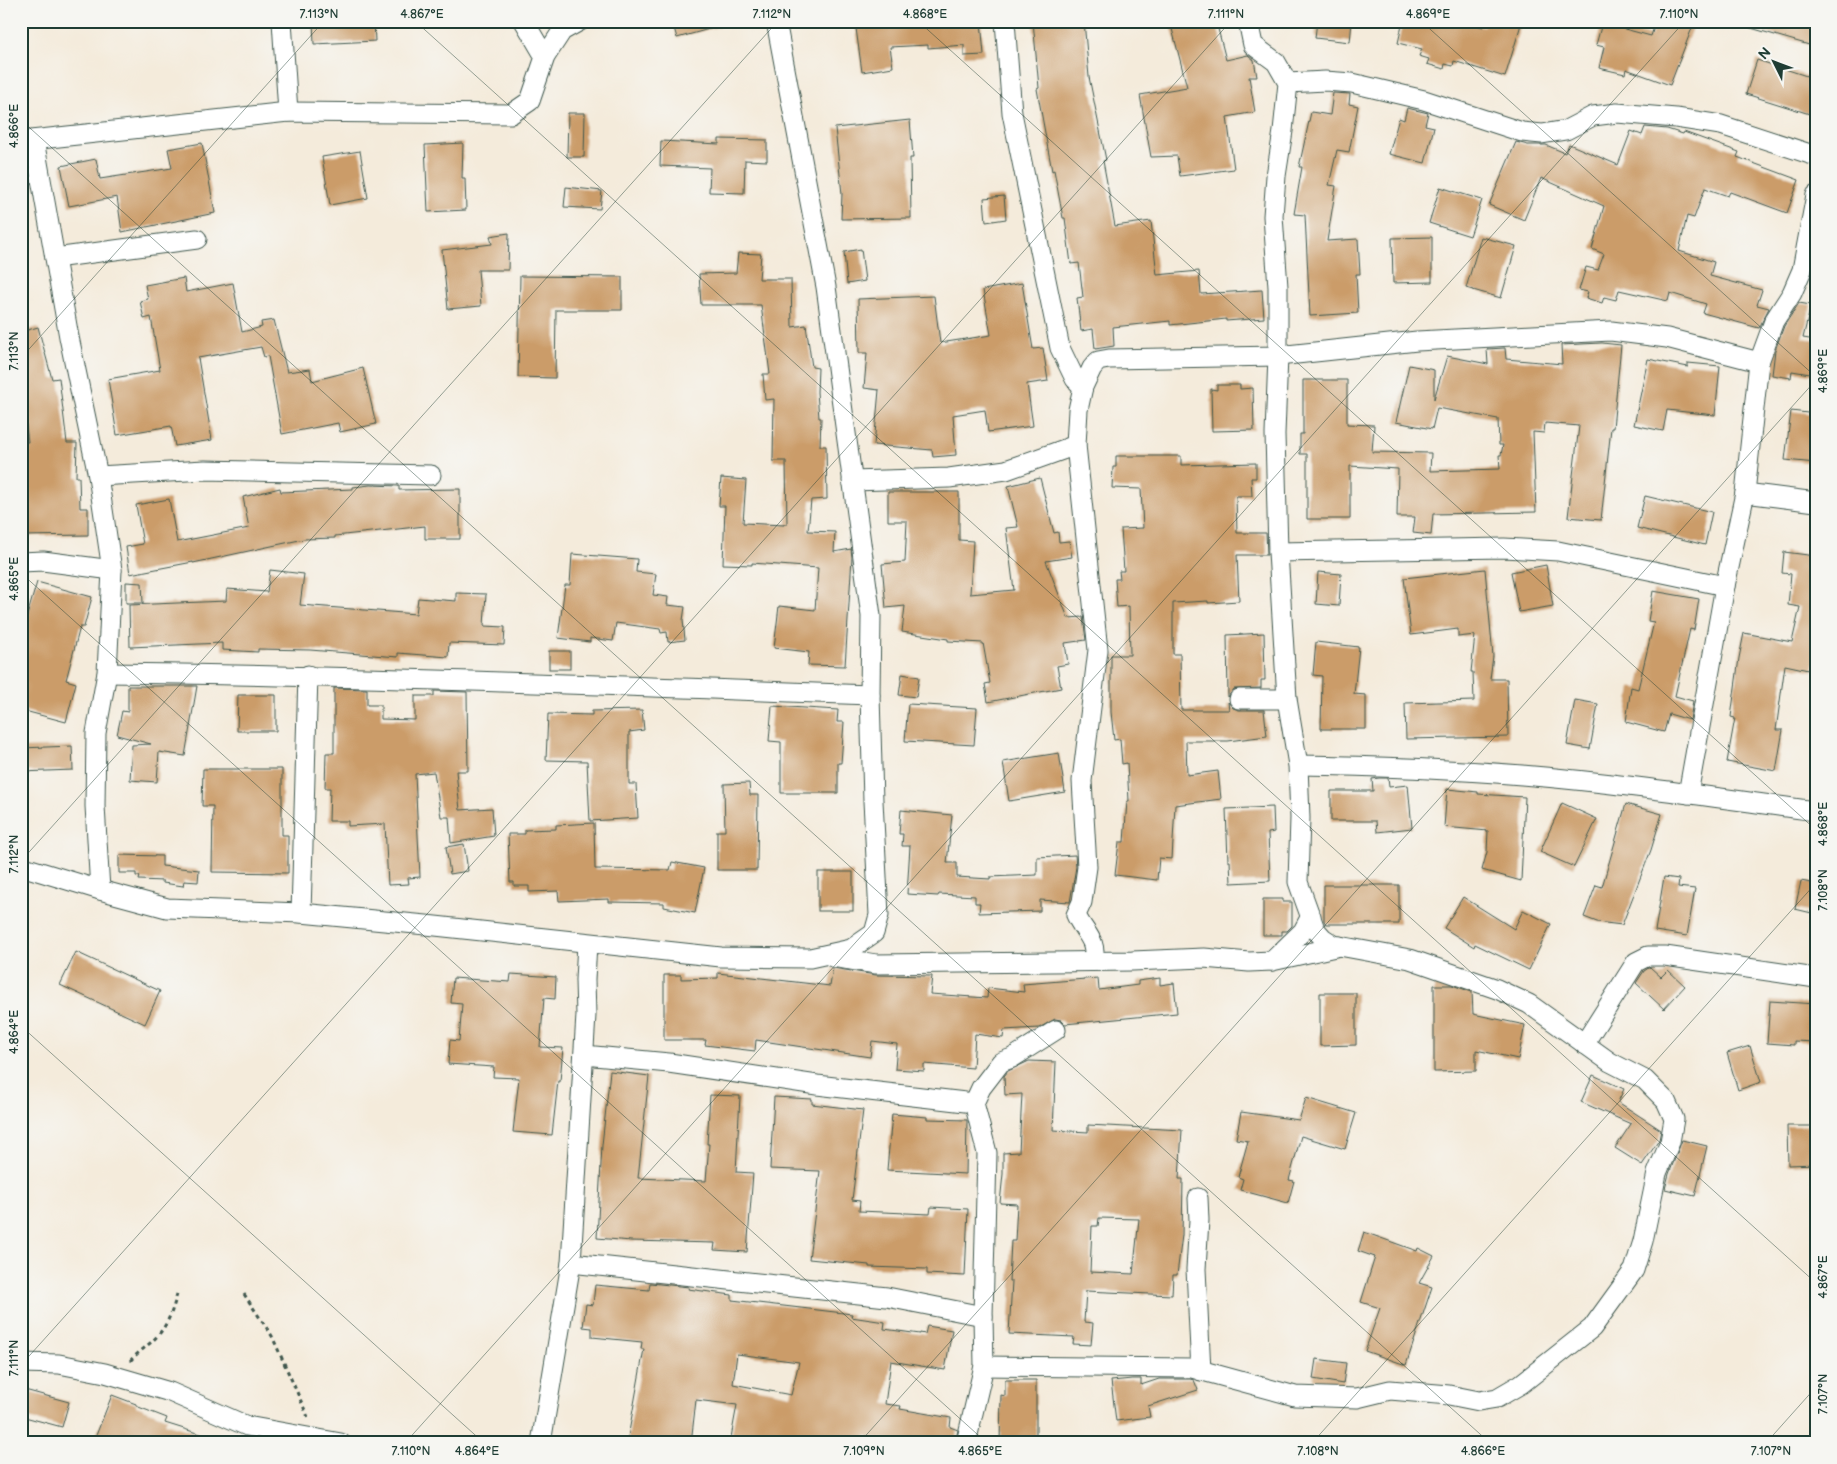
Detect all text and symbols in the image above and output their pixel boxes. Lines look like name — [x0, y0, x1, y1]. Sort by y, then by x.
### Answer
text: 7.113°N — [299, 7, 339, 22]
text: 4.867°E — [400, 7, 444, 22]
text: 7.112°N — [753, 7, 791, 22]
text: 4.868°E — [903, 7, 947, 22]
text: 7.111°N — [1208, 7, 1244, 22]
text: 4.869°E — [1406, 7, 1450, 22]
text: 7.110°N — [1659, 7, 1699, 22]
north arrow — [1750, 38, 1800, 88]
text: N — [1755, 44, 1775, 63]
text: 4.866°E — [7, 104, 22, 148]
text: 7.113°N — [7, 331, 22, 371]
text: 4.869°E — [1816, 349, 1831, 393]
text: 4.865°E — [7, 557, 22, 601]
text: 4.868°E — [1816, 802, 1831, 846]
text: 7.112°N — [7, 835, 22, 873]
text: 7.108°N — [1816, 869, 1831, 911]
text: 4.864°E — [7, 1010, 22, 1054]
text: 4.867°E — [1816, 1255, 1831, 1299]
text: 7.111°N — [7, 1340, 22, 1376]
text: 7.107°N — [1816, 1374, 1831, 1414]
text: 7.110°N — [391, 1444, 431, 1459]
text: 4.864°E — [455, 1444, 499, 1459]
text: 7.109°N — [843, 1444, 885, 1459]
text: 4.865°E — [958, 1444, 1002, 1459]
text: 7.108°N — [1297, 1444, 1339, 1459]
text: 4.866°E — [1461, 1444, 1505, 1459]
text: 7.107°N — [1751, 1444, 1791, 1459]

